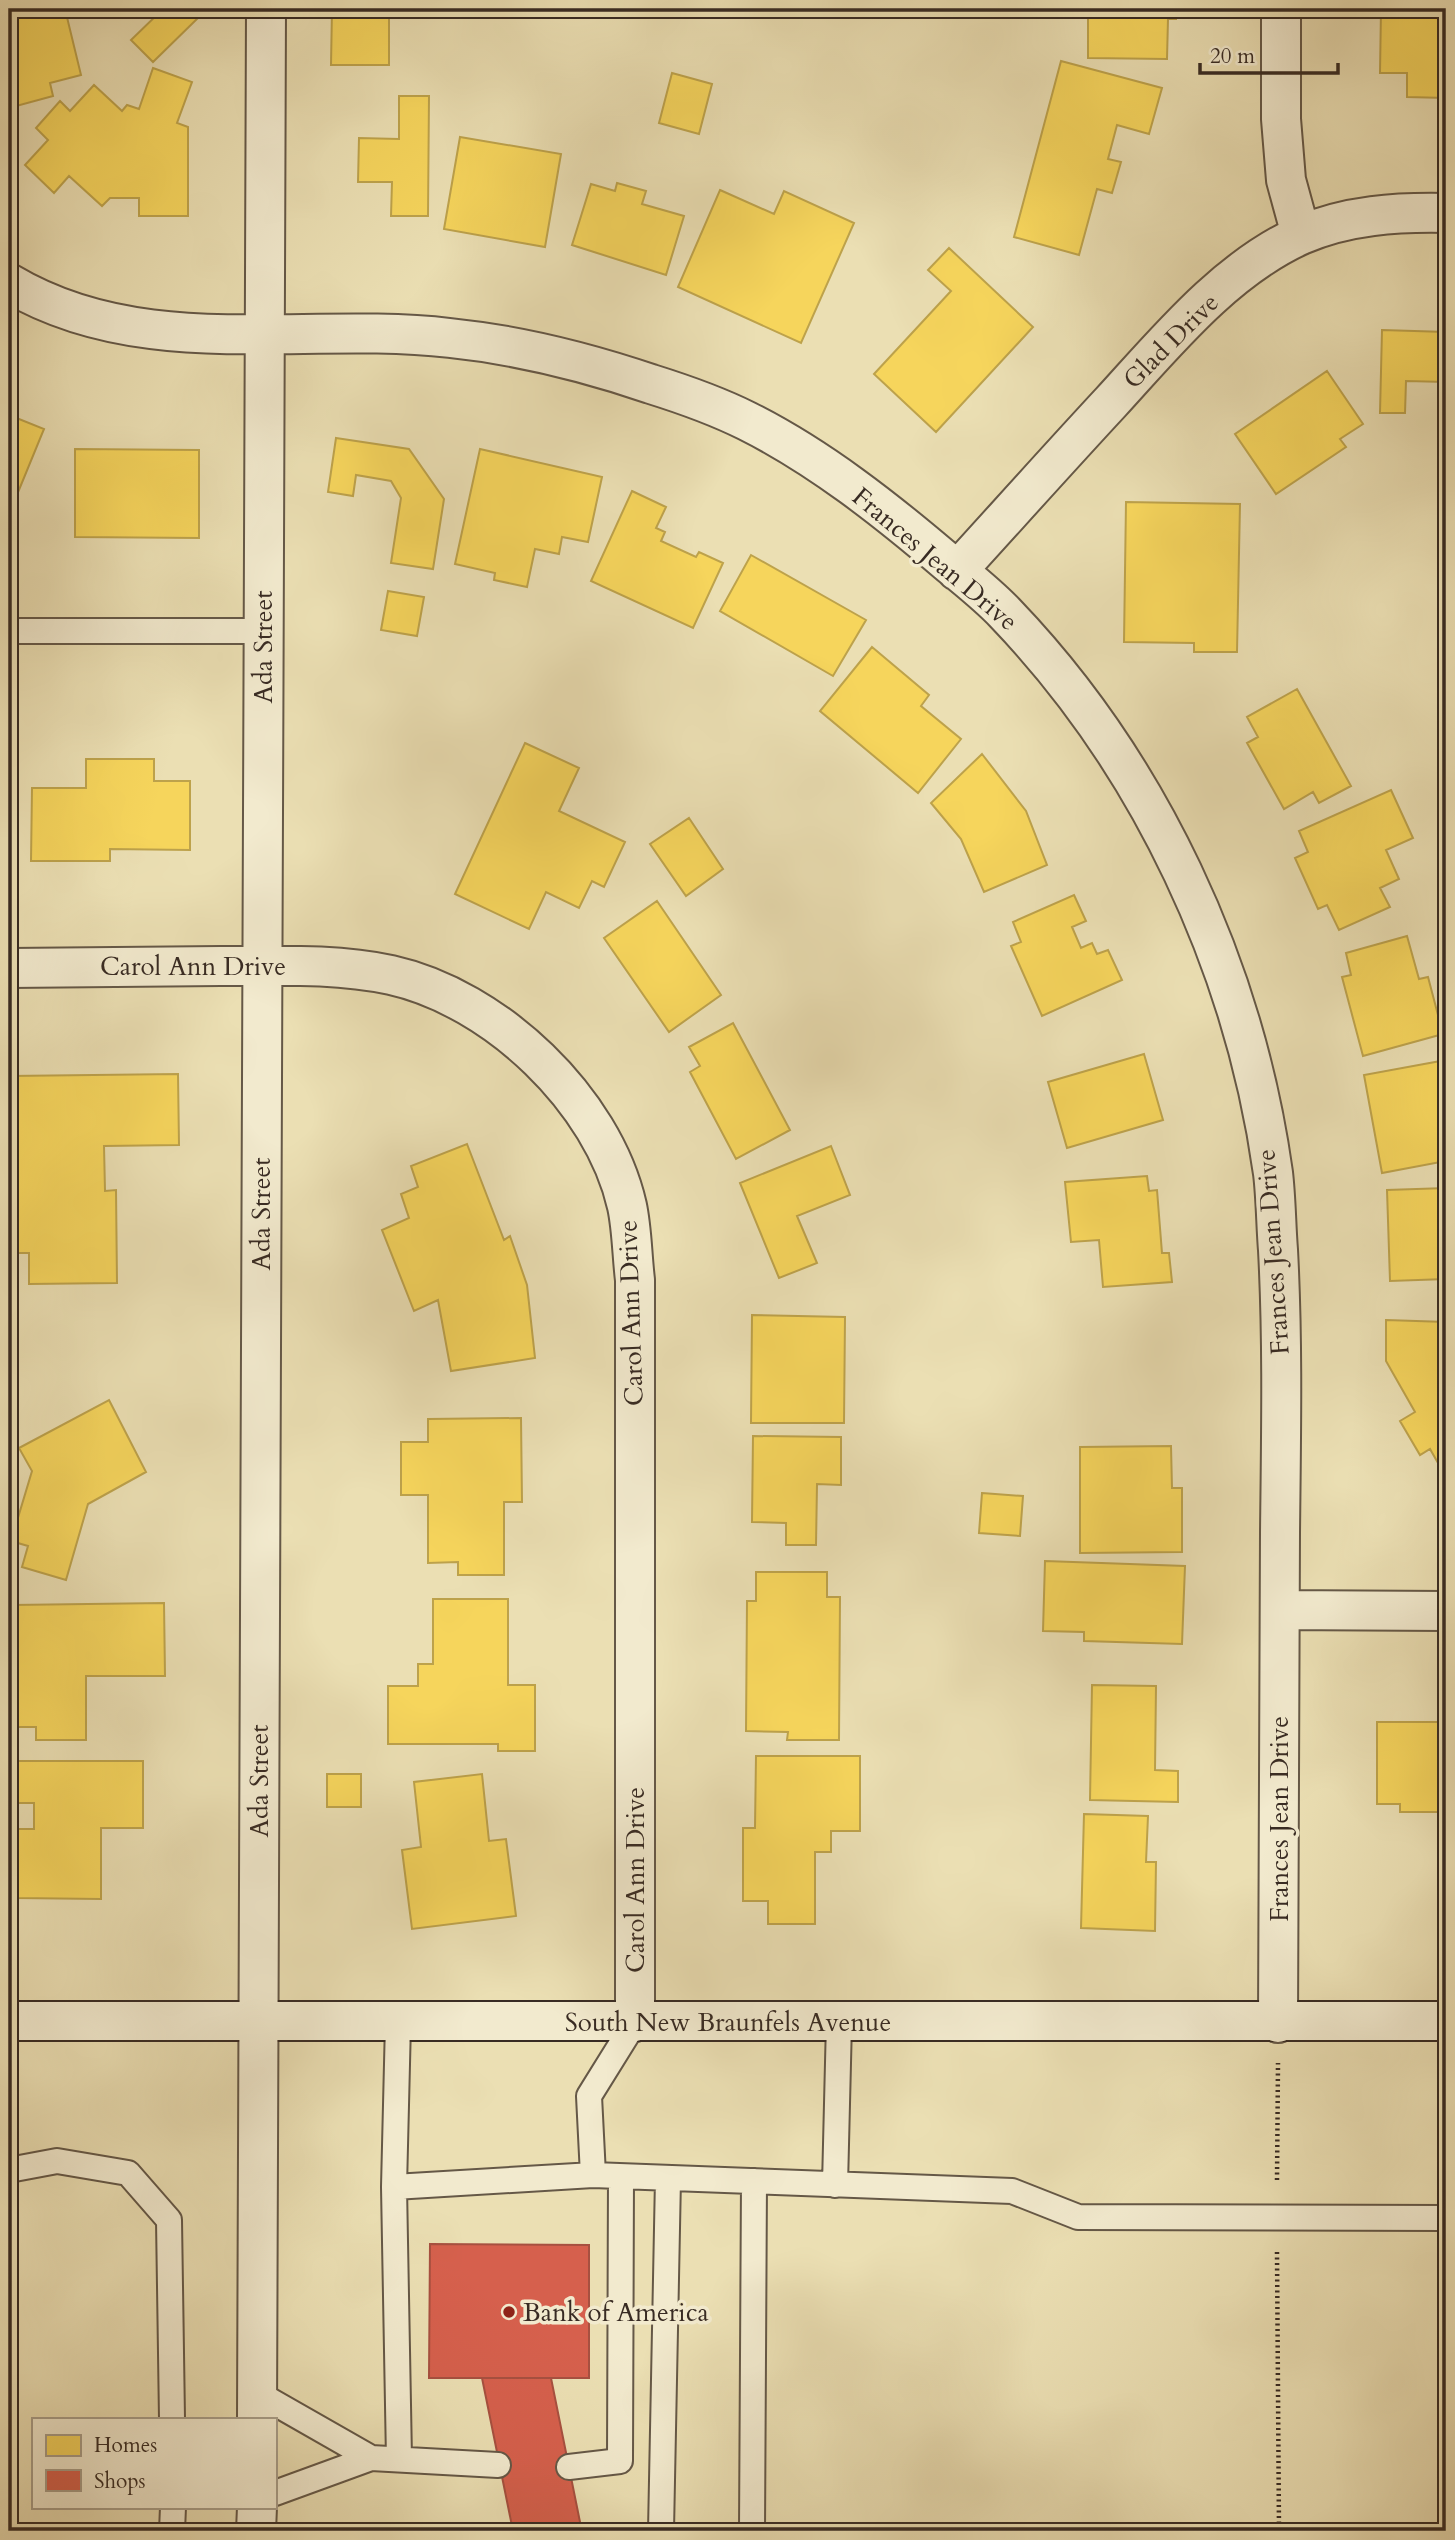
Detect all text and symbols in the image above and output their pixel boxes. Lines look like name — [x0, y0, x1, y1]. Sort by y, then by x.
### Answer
scale bar — [1200, 32, 1338, 76]
text: 20 m — [1210, 42, 1255, 71]
street label: Glad Drive — [1115, 285, 1227, 397]
street label: Frances Jean Drive — [845, 479, 1025, 639]
street label: Ada Street — [246, 590, 281, 704]
street label: Carol Ann Drive — [100, 949, 286, 984]
street label: Frances Jean Drive — [1248, 1148, 1298, 1356]
street label: Ada Street — [244, 1157, 279, 1271]
street label: Carol Ann Drive — [610, 1219, 652, 1407]
street label: Frances Jean Drive — [1262, 1716, 1297, 1922]
street label: Ada Street — [242, 1724, 277, 1838]
street label: Carol Ann Drive — [618, 1787, 653, 1973]
street label: South New Braunfels Avenue — [565, 2005, 891, 2040]
place label: Bank of America — [523, 2295, 709, 2330]
marker: Bank of America — [501, 2304, 517, 2320]
legend — [32, 2418, 276, 2508]
text: Homes — [94, 2431, 157, 2460]
text: Shops — [94, 2467, 146, 2496]

